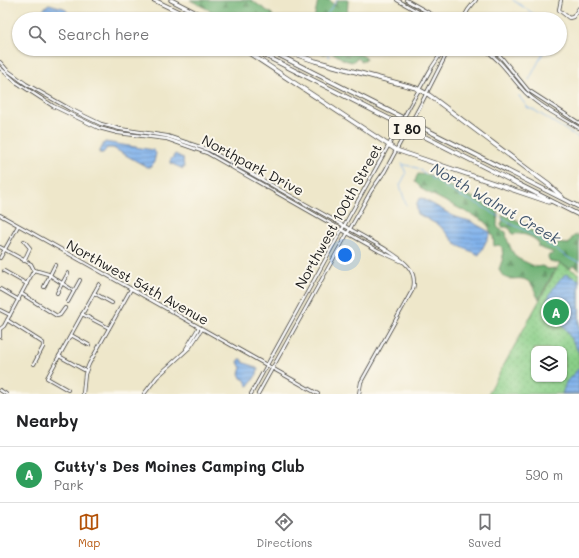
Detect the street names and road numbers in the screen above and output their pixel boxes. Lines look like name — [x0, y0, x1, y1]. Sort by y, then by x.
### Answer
road number: I 80 — [389, 117, 425, 139]
street label: Northpark Drive — [199, 130, 307, 200]
street label: Northwest 100th Street — [290, 140, 386, 292]
street label: Northwest 54th Avenue — [63, 235, 213, 329]

